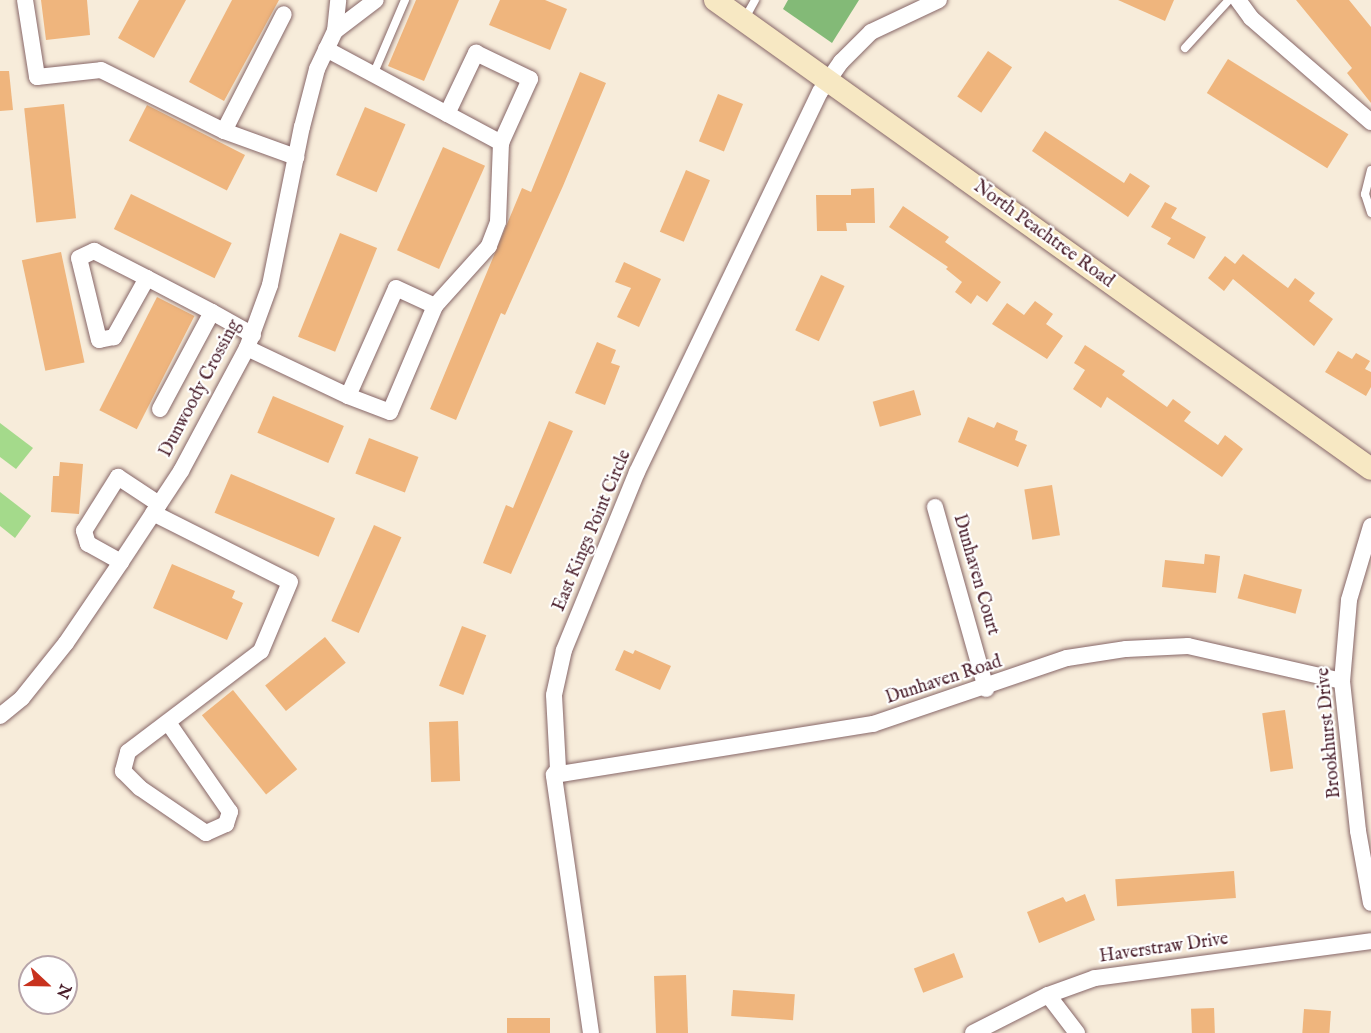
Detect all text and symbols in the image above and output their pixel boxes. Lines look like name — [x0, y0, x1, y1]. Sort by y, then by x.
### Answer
street label: North Peachtree Road — [969, 177, 1117, 293]
street label: Dunwoody Crossing — [156, 317, 246, 461]
street label: East Kings Point Circle — [549, 447, 637, 615]
street label: Dunhaven Court — [947, 512, 1003, 638]
street label: Dunhaven Road — [883, 652, 1005, 710]
street label: Brookhurst Drive — [1314, 667, 1346, 799]
street label: Haverstraw Drive — [1098, 929, 1230, 969]
north arrow — [18, 955, 78, 1015]
text: N — [51, 981, 75, 1001]

